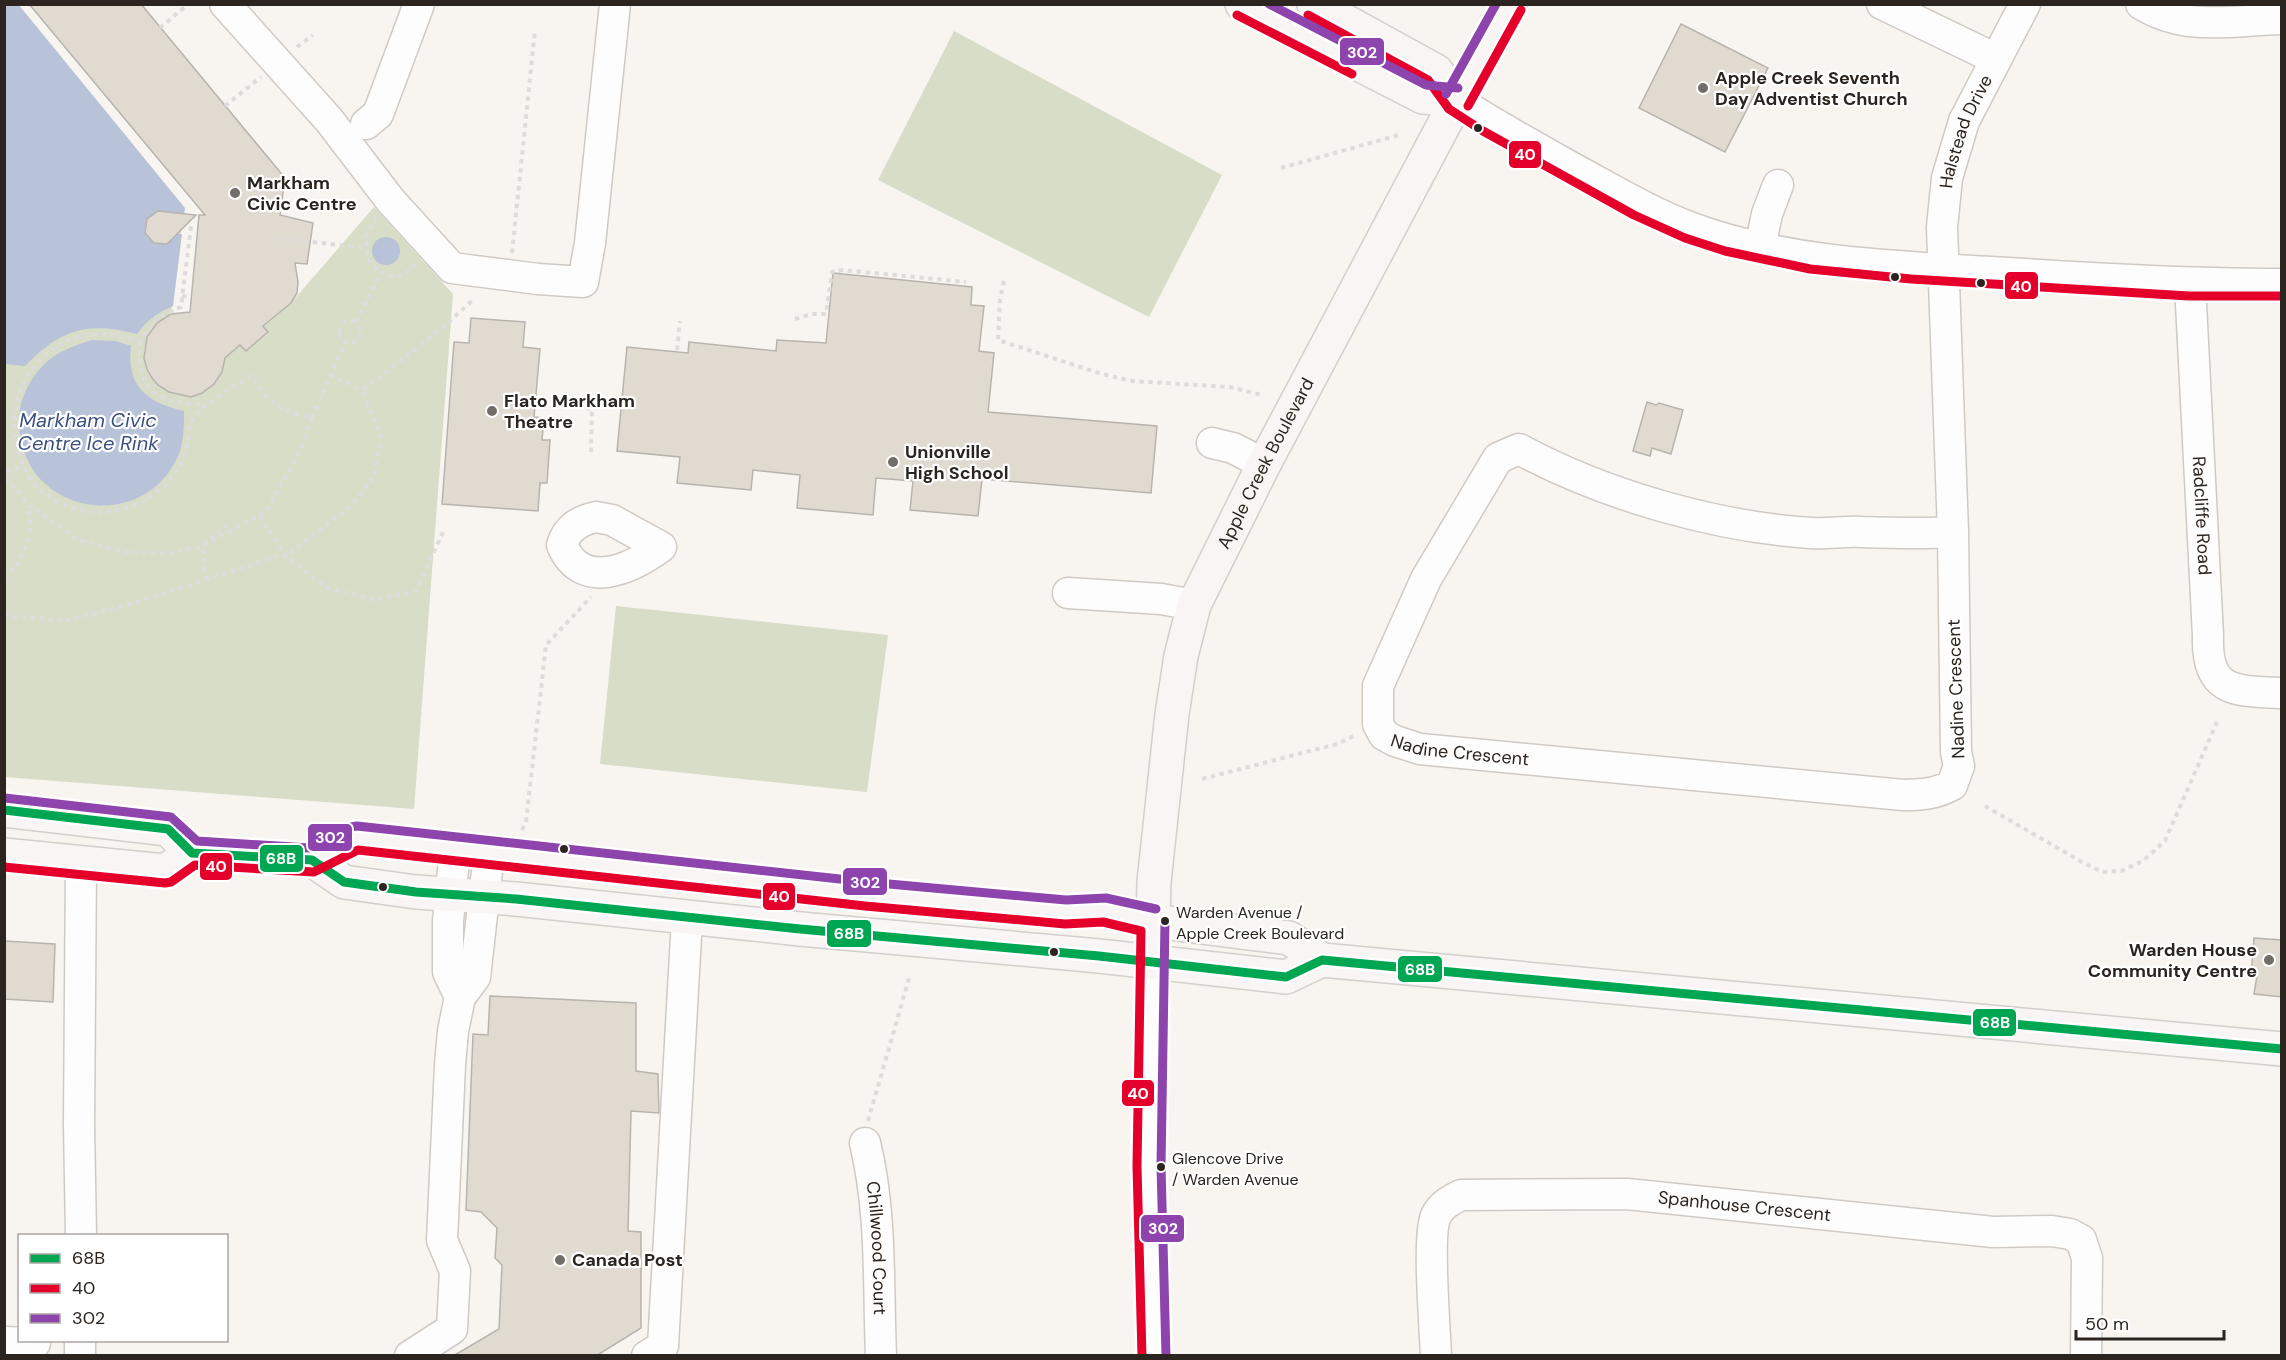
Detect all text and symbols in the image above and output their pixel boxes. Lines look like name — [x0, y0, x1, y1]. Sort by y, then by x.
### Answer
line badge: 302 — [1339, 37, 1385, 66]
text: 302 — [1347, 42, 1377, 63]
place label: Apple Creek Seventh Day Adventist Church — [1715, 66, 1908, 111]
street label: Halstead Drive — [1934, 71, 1998, 189]
marker: Apple Creek Seventh Day Adventist Church — [1696, 81, 1710, 95]
unlabelled marker — [1472, 122, 1484, 134]
line badge: 40 — [1508, 140, 1542, 169]
text: 40 — [1514, 144, 1536, 165]
place label: Markham Civic Centre — [247, 171, 357, 216]
marker: Markham Civic Centre — [228, 186, 242, 200]
unlabelled marker — [1889, 271, 1901, 283]
line badge: 40 — [2004, 271, 2039, 300]
text: 40 — [2010, 276, 2032, 297]
unlabelled marker — [1975, 277, 1987, 289]
street label: Apple Creek Boulevard — [1212, 374, 1320, 553]
place label: Flato Markham Theatre — [504, 389, 635, 434]
marker: Flato Markham Theatre — [485, 404, 499, 418]
water label: Markham Civic Centre Ice Rink — [18, 407, 159, 456]
place label: Unionville High School — [905, 440, 1009, 485]
marker: Unionville High School — [886, 455, 900, 469]
street label: Radcliffe Road — [2187, 456, 2217, 576]
street label: Nadine Crescent — [1942, 619, 1970, 759]
street label: Nadine Crescent — [1388, 728, 1530, 771]
line badge: 302 — [307, 823, 353, 852]
text: 302 — [315, 827, 345, 848]
unlabelled marker — [558, 843, 570, 855]
line badge: 68B — [259, 844, 304, 873]
text: 68B — [266, 848, 296, 869]
line badge: 40 — [199, 852, 233, 881]
text: 40 — [205, 856, 227, 877]
line badge: 302 — [842, 867, 888, 896]
text: 302 — [850, 872, 880, 893]
unlabelled marker — [377, 881, 389, 893]
line badge: 40 — [762, 882, 796, 911]
text: 40 — [768, 886, 790, 907]
place label: Warden Avenue / Apple Creek Boulevard — [1176, 902, 1344, 944]
marker: Warden Avenue / Apple Creek Boulevard — [1159, 915, 1171, 927]
line badge: 68B — [826, 919, 872, 948]
text: 68B — [834, 923, 864, 944]
place label: Warden House Community Centre — [2088, 938, 2257, 983]
unlabelled marker — [1048, 946, 1060, 958]
marker: Warden House Community Centre — [2262, 953, 2276, 967]
line badge: 68B — [1397, 955, 1443, 983]
text: 68B — [1405, 959, 1435, 980]
line badge: 68B — [1972, 1008, 2017, 1037]
text: 68B — [1980, 1012, 2010, 1033]
line badge: 40 — [1121, 1079, 1155, 1107]
text: 40 — [1127, 1083, 1149, 1104]
place label: Glencove Drive / Warden Avenue — [1172, 1148, 1298, 1190]
marker: Glencove Drive / Warden Avenue — [1155, 1161, 1167, 1173]
street label: Chillwood Court — [860, 1180, 892, 1315]
street label: Spanhouse Crescent — [1657, 1185, 1832, 1227]
line badge: 302 — [1140, 1214, 1185, 1243]
text: 302 — [1148, 1218, 1178, 1239]
legend — [18, 1234, 228, 1342]
text: 68B — [72, 1246, 105, 1270]
place label: Canada Post — [572, 1248, 683, 1272]
marker: Canada Post — [553, 1253, 567, 1267]
text: 40 — [72, 1276, 95, 1300]
scale bar — [2076, 1303, 2224, 1341]
text: 302 — [72, 1306, 105, 1330]
text: 50 m — [2085, 1312, 2129, 1336]

